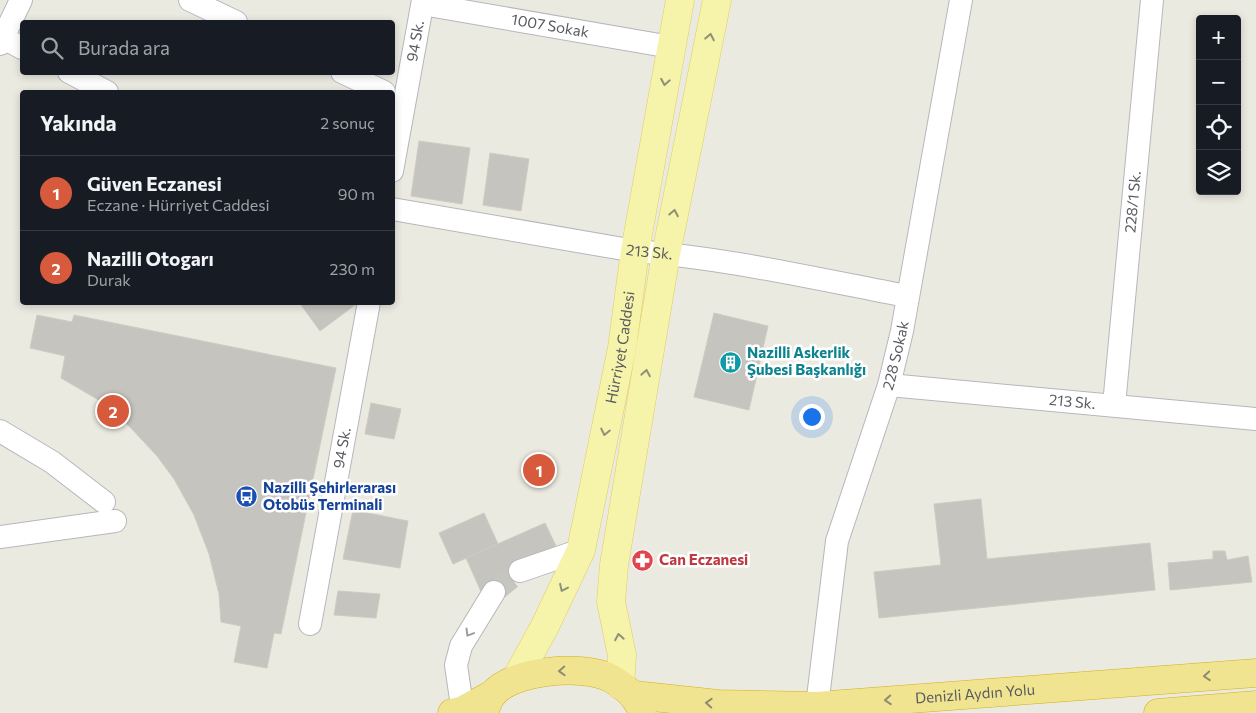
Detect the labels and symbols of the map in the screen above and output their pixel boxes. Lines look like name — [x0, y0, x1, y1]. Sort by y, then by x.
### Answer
street label: 1007 Sokak — [510, 10, 591, 41]
street label: 94 Sk. — [402, 19, 427, 63]
one-way arrow — [704, 32, 714, 41]
one-way arrow — [660, 78, 670, 87]
street label: 228/1 Sk. — [1120, 170, 1144, 233]
one-way arrow — [668, 209, 679, 218]
street label: 213 Sk. — [625, 240, 674, 263]
street label: Hürriyet Caddesi — [601, 290, 638, 405]
street label: 228 Sokak — [878, 319, 912, 392]
place label: Nazilli Askerlik Şubesi Başkanlığı — [747, 343, 866, 378]
building icon: Nazilli Askerlik Şubesi Başkanlığı — [719, 350, 743, 374]
one-way arrow — [640, 369, 650, 378]
street label: 213 Sk. — [1048, 390, 1096, 412]
pin: 2 — [97, 392, 129, 430]
your location — [799, 404, 825, 430]
street label: 94 Sk. — [329, 426, 354, 470]
one-way arrow — [600, 428, 611, 437]
pin: 1 — [523, 451, 555, 489]
place label: Nazilli Şehirlerarası Otobüs Terminali — [263, 478, 396, 513]
bus stop icon: Nazilli Şehirlerarası Otobüs Terminali — [235, 485, 259, 509]
pharmacy icon: Can Eczanesi — [631, 548, 655, 572]
place label: Can Eczanesi — [659, 550, 748, 568]
one-way arrow — [559, 583, 569, 592]
one-way arrow — [465, 628, 475, 637]
one-way arrow — [615, 633, 625, 641]
one-way arrow — [558, 666, 566, 677]
one-way arrow — [1203, 671, 1211, 682]
street label: Denizli Aydın Yolu — [914, 680, 1036, 707]
one-way arrow — [884, 695, 892, 706]
one-way arrow — [704, 697, 712, 708]

